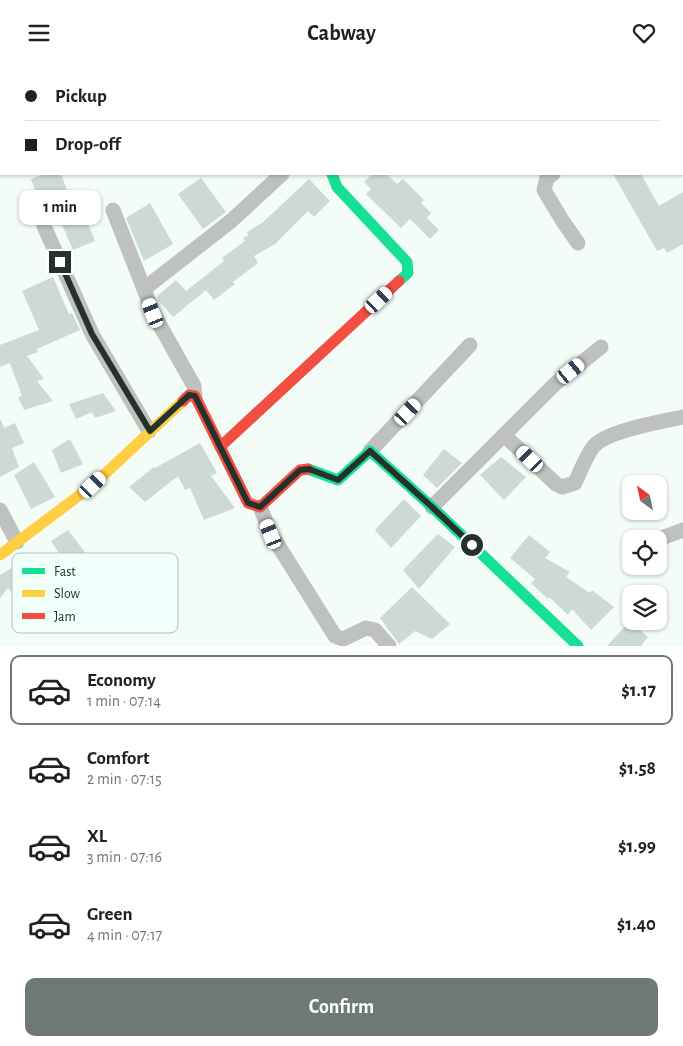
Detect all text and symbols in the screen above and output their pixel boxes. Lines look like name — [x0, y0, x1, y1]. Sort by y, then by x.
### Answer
icon: menu — [25, 19, 53, 47]
icon: heart — [630, 19, 658, 47]
text: Cabway — [307, 22, 376, 44]
text: Pickup — [55, 87, 107, 106]
text: Drop-off — [55, 135, 120, 154]
callout: 1 min — [19, 189, 101, 225]
text: 1 min — [43, 199, 77, 215]
route end — [49, 251, 71, 273]
car — [362, 284, 395, 316]
car — [140, 296, 165, 330]
car — [554, 356, 587, 386]
car — [392, 396, 423, 428]
car — [513, 443, 546, 475]
car — [76, 469, 109, 501]
north arrow — [622, 475, 668, 520]
map controls — [622, 475, 667, 630]
car — [258, 517, 283, 551]
button: locate — [622, 530, 667, 575]
route start — [461, 534, 483, 556]
legend — [12, 553, 178, 633]
text: Fast — [54, 565, 76, 579]
button: layers — [622, 585, 667, 630]
text: Slow — [54, 587, 81, 601]
text: Jam — [54, 610, 76, 624]
icon: car — [27, 668, 72, 713]
text: Economy — [87, 671, 156, 690]
text: $1.17 — [621, 681, 656, 700]
text: 1 min · 07:14 — [87, 693, 161, 709]
icon: car — [27, 746, 72, 791]
text: Comfort — [87, 749, 149, 768]
text: $1.58 — [619, 759, 656, 778]
text: 2 min · 07:15 — [87, 771, 162, 787]
icon: car — [27, 824, 72, 869]
text: XL — [87, 827, 107, 846]
text: $1.99 — [618, 837, 656, 856]
text: 3 min · 07:16 — [87, 849, 162, 865]
icon: car — [27, 902, 72, 947]
text: Green — [87, 905, 133, 924]
text: $1.40 — [617, 915, 656, 934]
text: 4 min · 07:17 — [87, 927, 162, 943]
button: Confirm — [25, 978, 658, 1036]

